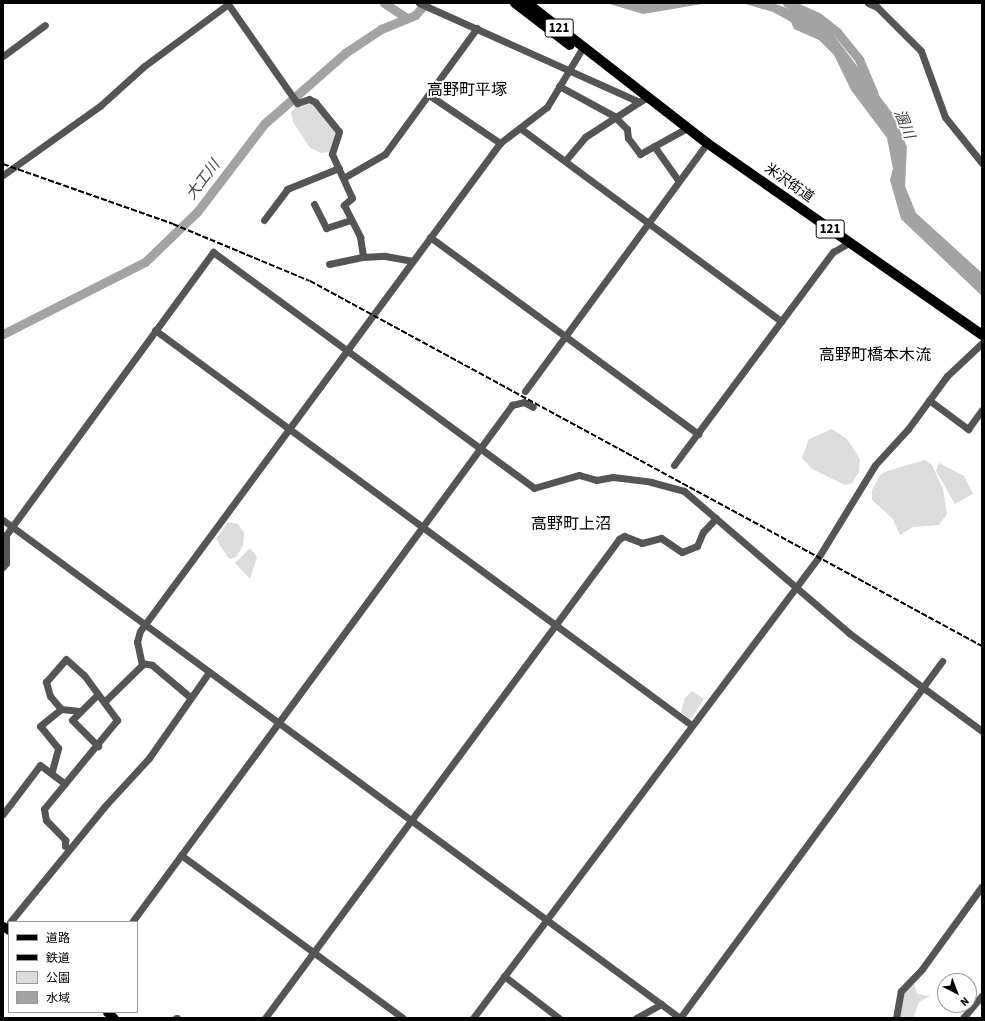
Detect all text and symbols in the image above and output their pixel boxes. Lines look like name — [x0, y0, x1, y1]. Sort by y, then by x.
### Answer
road number: 121 — [544, 17, 574, 39]
district label: 高野町平塚 — [427, 80, 507, 100]
water label: 溷川 — [890, 107, 918, 141]
water label: 大工川 — [182, 157, 224, 203]
street label: 米沢街道 — [761, 160, 817, 206]
road number: 121 — [815, 218, 845, 240]
district label: 高野町橋本木流 — [819, 345, 931, 365]
district label: 高野町上沼 — [531, 514, 611, 534]
legend — [8, 921, 138, 1013]
text: 道路 — [46, 930, 70, 947]
text: 鉄道 — [46, 950, 70, 967]
text: 公園 — [46, 970, 70, 987]
north arrow — [937, 973, 977, 1013]
text: 水域 — [46, 990, 70, 1007]
text: N — [957, 994, 972, 1010]

